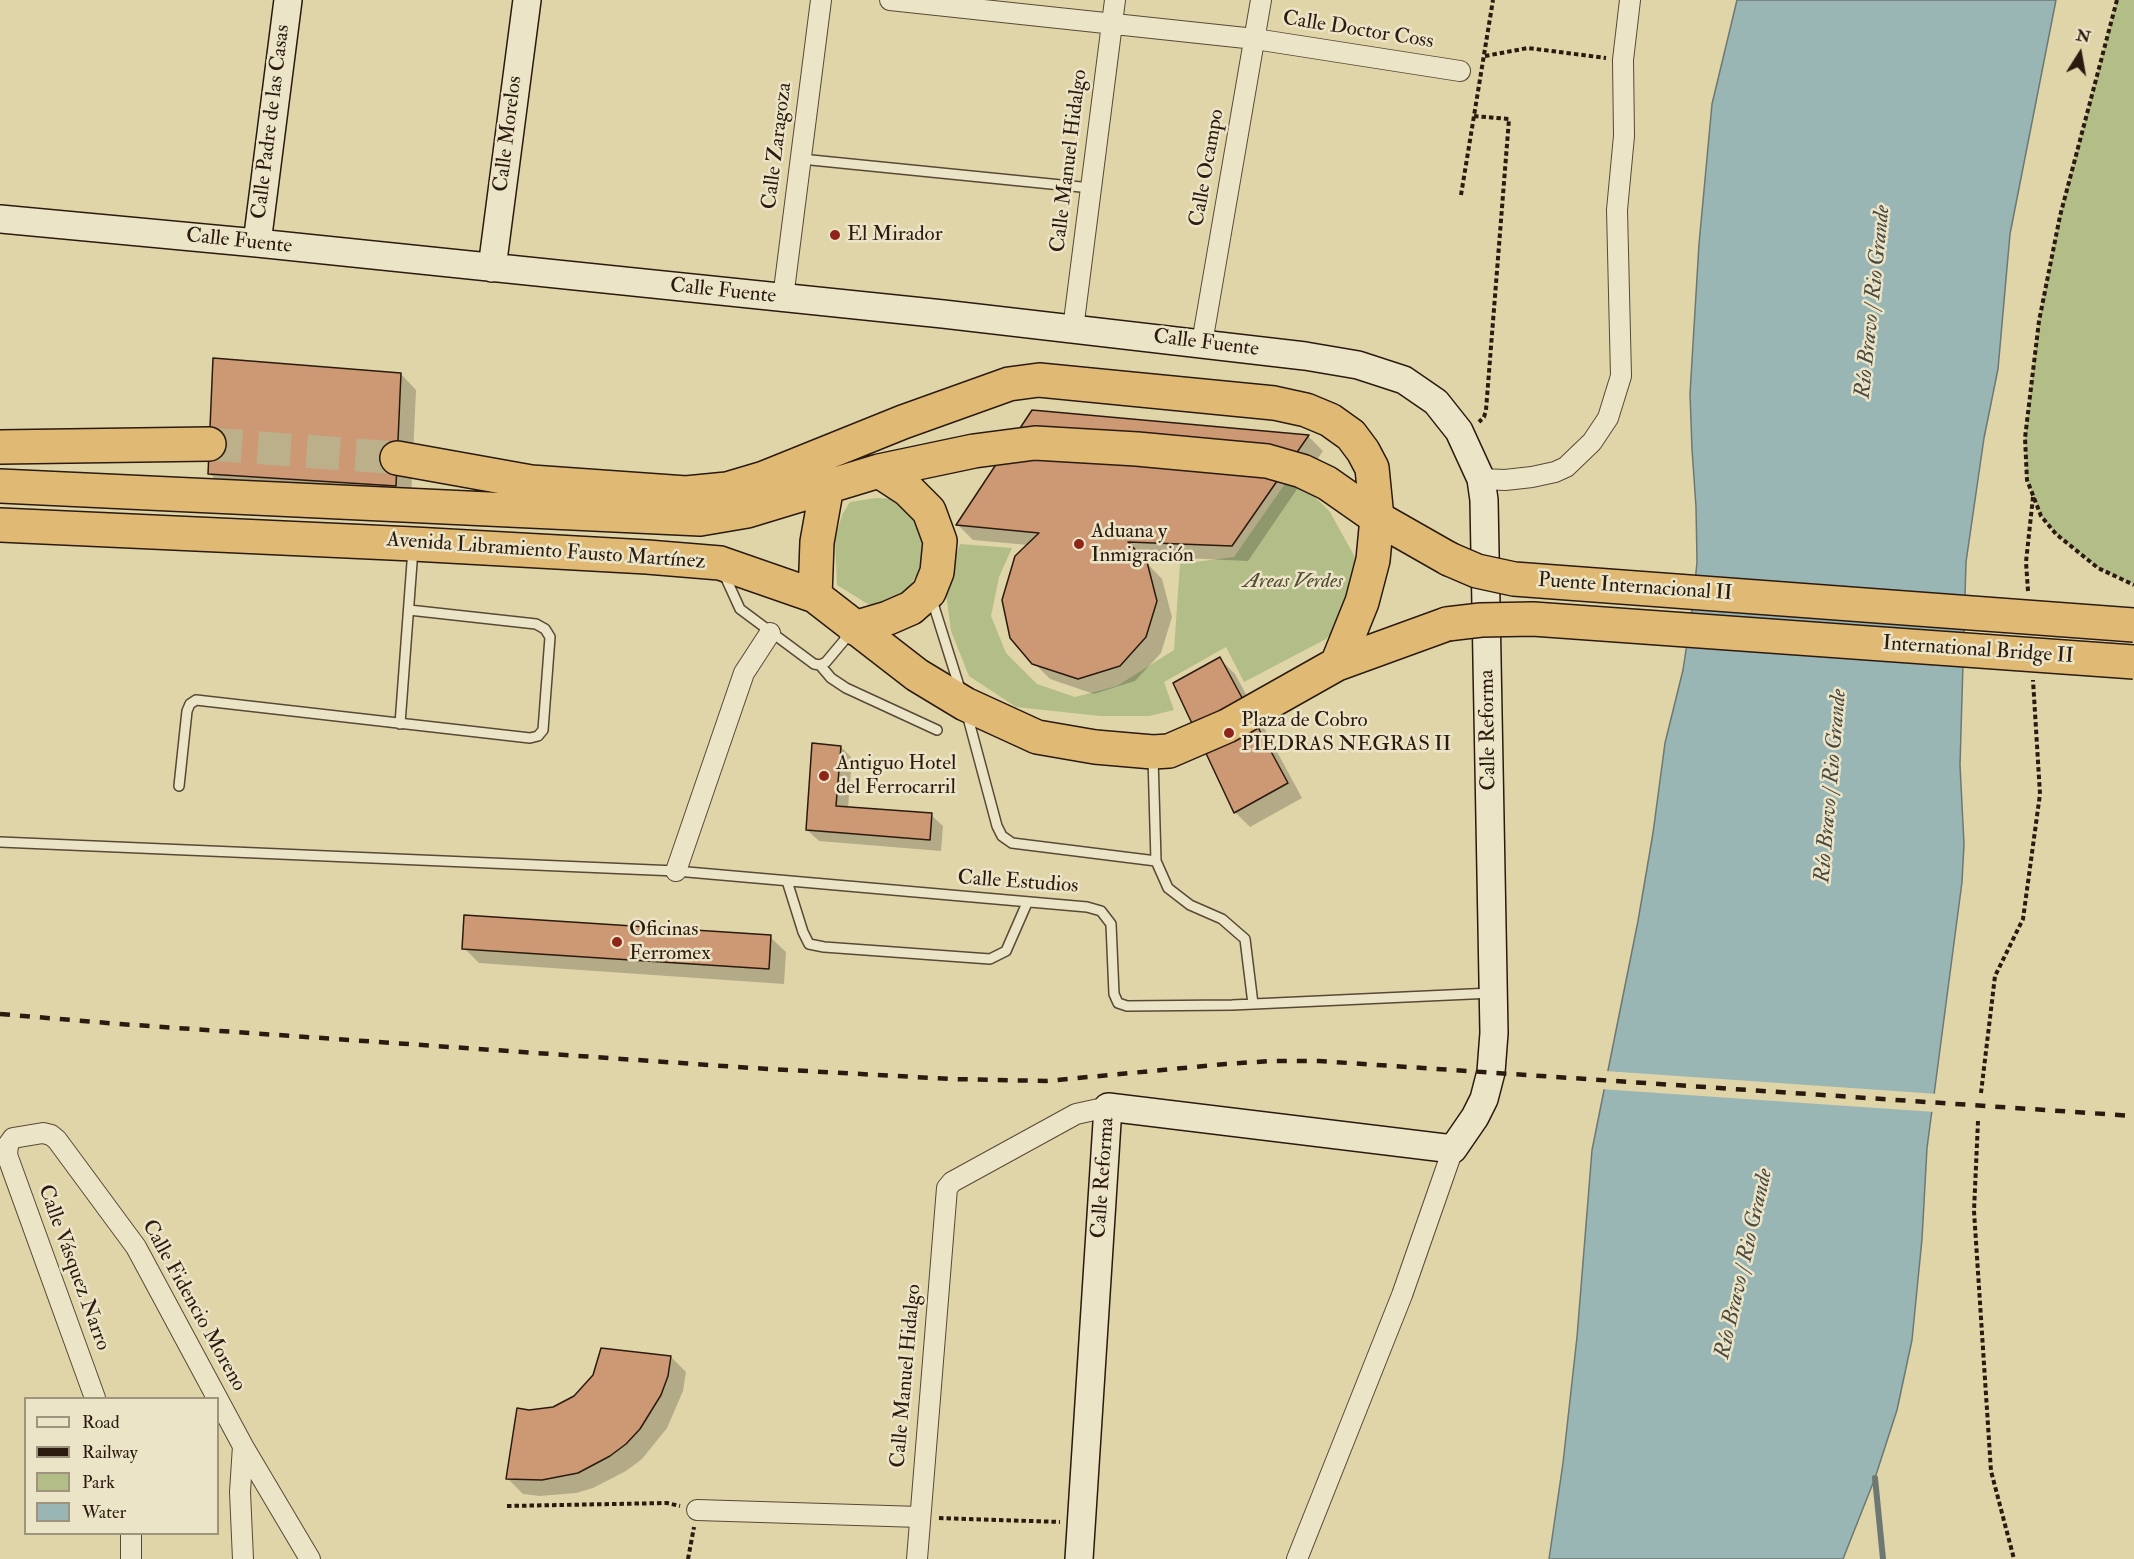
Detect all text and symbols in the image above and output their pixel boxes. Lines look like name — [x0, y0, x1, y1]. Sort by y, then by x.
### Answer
street label: Calle Doctor Coss — [1281, 7, 1435, 55]
street label: Calle Padre de las Casas — [248, 23, 296, 221]
north arrow — [2050, 24, 2110, 84]
text: N — [2074, 25, 2092, 48]
street label: Calle Manuel Hidalgo — [1046, 68, 1094, 254]
street label: Calle Morelos — [489, 74, 529, 194]
street label: Calle Zaragoza — [758, 81, 798, 211]
street label: Calle Ocampo — [1185, 107, 1231, 229]
water label: Río Bravo / Rio Grande — [1851, 204, 1897, 400]
place label: El Mirador — [847, 222, 943, 248]
street label: Calle Fuente — [185, 224, 293, 260]
marker: El Mirador — [828, 228, 842, 242]
street label: Calle Fuente — [669, 274, 777, 310]
street label: Calle Fuente — [1152, 325, 1260, 363]
place label: Aduana y Inmigración — [1091, 519, 1194, 569]
street label: Avenida Libramiento Fausto Martínez — [386, 528, 706, 576]
marker: Aduana y Inmigración — [1072, 537, 1086, 551]
park label: Areas Verdes — [1243, 569, 1343, 595]
street label: Puente Internacional II — [1537, 569, 1733, 607]
street label: International Bridge II — [1882, 632, 2074, 670]
street label: Calle Reforma — [1475, 669, 1503, 791]
water label: Río Bravo / Rio Grande — [1810, 688, 1854, 884]
place label: Plaza de Cobro PIEDRAS NEGRAS II — [1241, 708, 1451, 758]
marker: Plaza de Cobro PIEDRAS NEGRAS II — [1222, 726, 1236, 740]
place label: Antiguo Hotel del Ferrocarril — [836, 751, 956, 801]
marker: Antiguo Hotel del Ferrocarril — [817, 769, 831, 783]
street label: Calle Estudios — [957, 866, 1079, 900]
place label: Oficinas Ferromex — [629, 917, 710, 967]
marker: Oficinas Ferromex — [610, 935, 624, 949]
street label: Calle Reforma — [1087, 1117, 1121, 1239]
water label: Río Bravo / Rio Grande — [1710, 1166, 1780, 1362]
street label: Calle Vásquez Narro — [31, 1182, 115, 1354]
street label: Calle Fidencio Moreno — [135, 1216, 251, 1396]
street label: Calle Manuel Hidalgo — [886, 1283, 928, 1469]
legend — [24, 1397, 219, 1535]
text: Road — [82, 1411, 120, 1434]
text: Railway — [82, 1441, 138, 1464]
text: Park — [82, 1471, 115, 1494]
text: Water — [82, 1501, 126, 1524]

